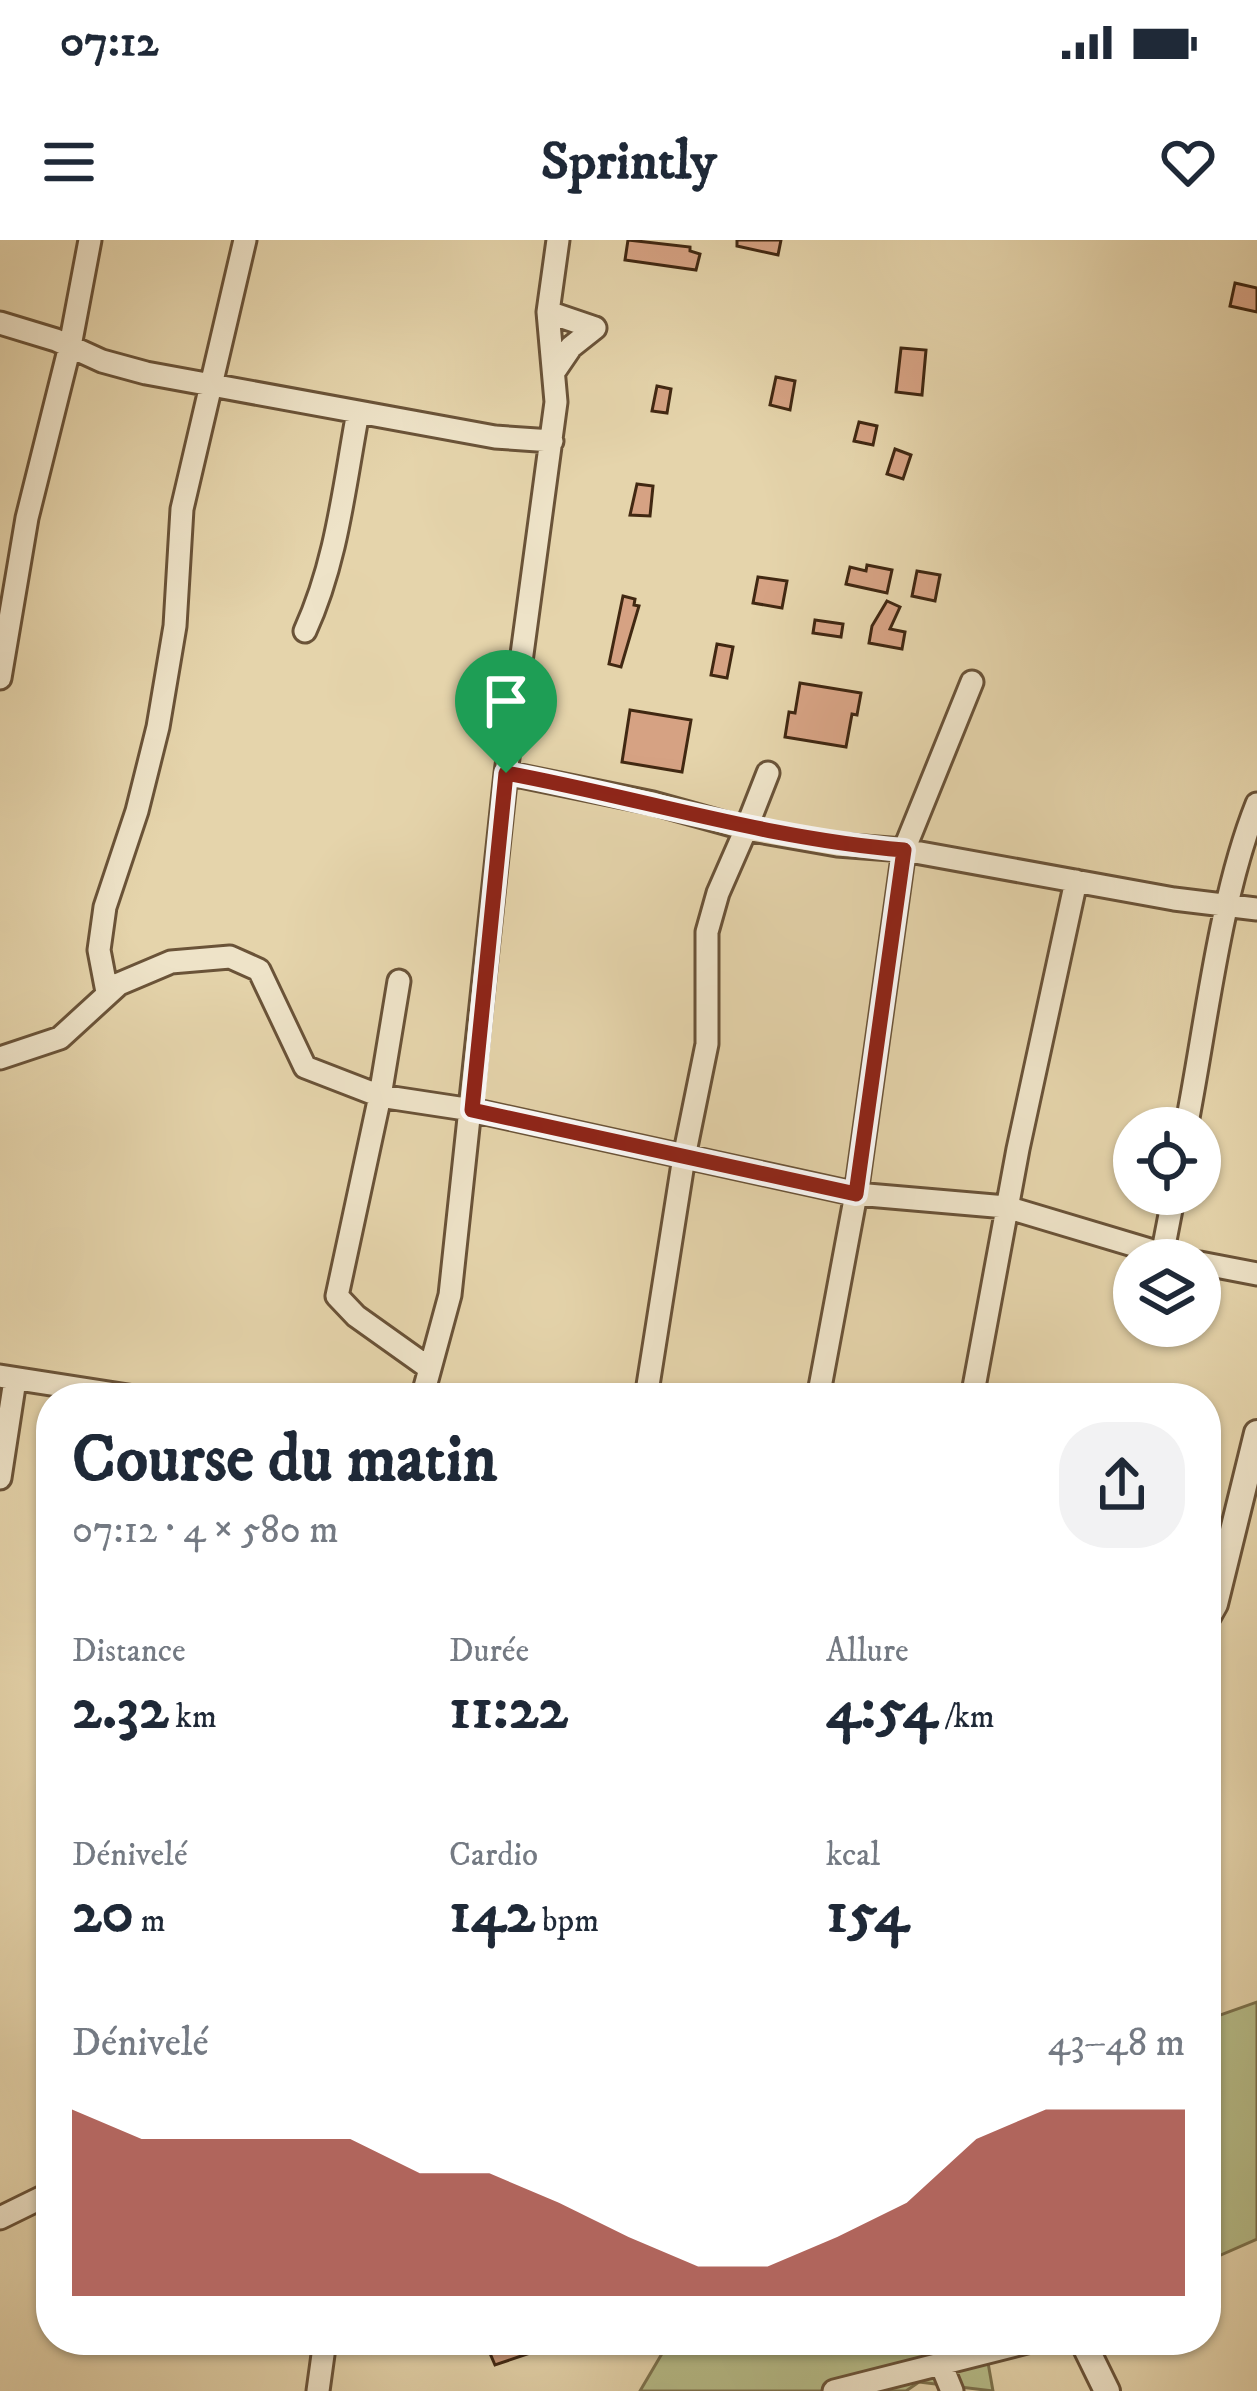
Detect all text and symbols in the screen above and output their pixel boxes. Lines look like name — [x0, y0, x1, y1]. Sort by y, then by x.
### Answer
text: 07:12 — [60, 14, 158, 70]
icon: menu — [36, 129, 102, 195]
text: Sprintly — [541, 129, 716, 196]
icon: heart — [1155, 129, 1221, 195]
pin — [455, 650, 557, 773]
icon: arrive — [473, 668, 539, 734]
map controls — [1113, 1107, 1221, 1347]
button: locate — [1113, 1107, 1221, 1215]
button: layers — [1113, 1239, 1221, 1347]
text: Course du matin — [72, 1420, 497, 1502]
button: share — [1059, 1422, 1185, 1548]
text: 07:12 · 4 × 580 m — [72, 1506, 338, 1555]
text: Distance — [72, 1631, 186, 1672]
text: Durée — [449, 1631, 529, 1672]
text: Allure — [826, 1631, 909, 1672]
text: 2.32 — [72, 1672, 168, 1747]
text: 11:22 — [449, 1672, 568, 1747]
text: 4:54 — [826, 1672, 937, 1747]
text: km — [168, 1697, 217, 1738]
text: /km — [937, 1697, 995, 1738]
text: Dénivelé — [72, 1835, 188, 1876]
text: Cardio — [449, 1835, 538, 1876]
text: kcal — [826, 1835, 880, 1876]
text: 20 — [72, 1876, 134, 1951]
text: 142 — [449, 1876, 535, 1951]
text: 154 — [826, 1876, 909, 1951]
text: m — [134, 1901, 166, 1942]
text: bpm — [535, 1901, 599, 1942]
text: Dénivelé — [72, 2019, 209, 2068]
text: 43–48 m — [1048, 2019, 1185, 2068]

